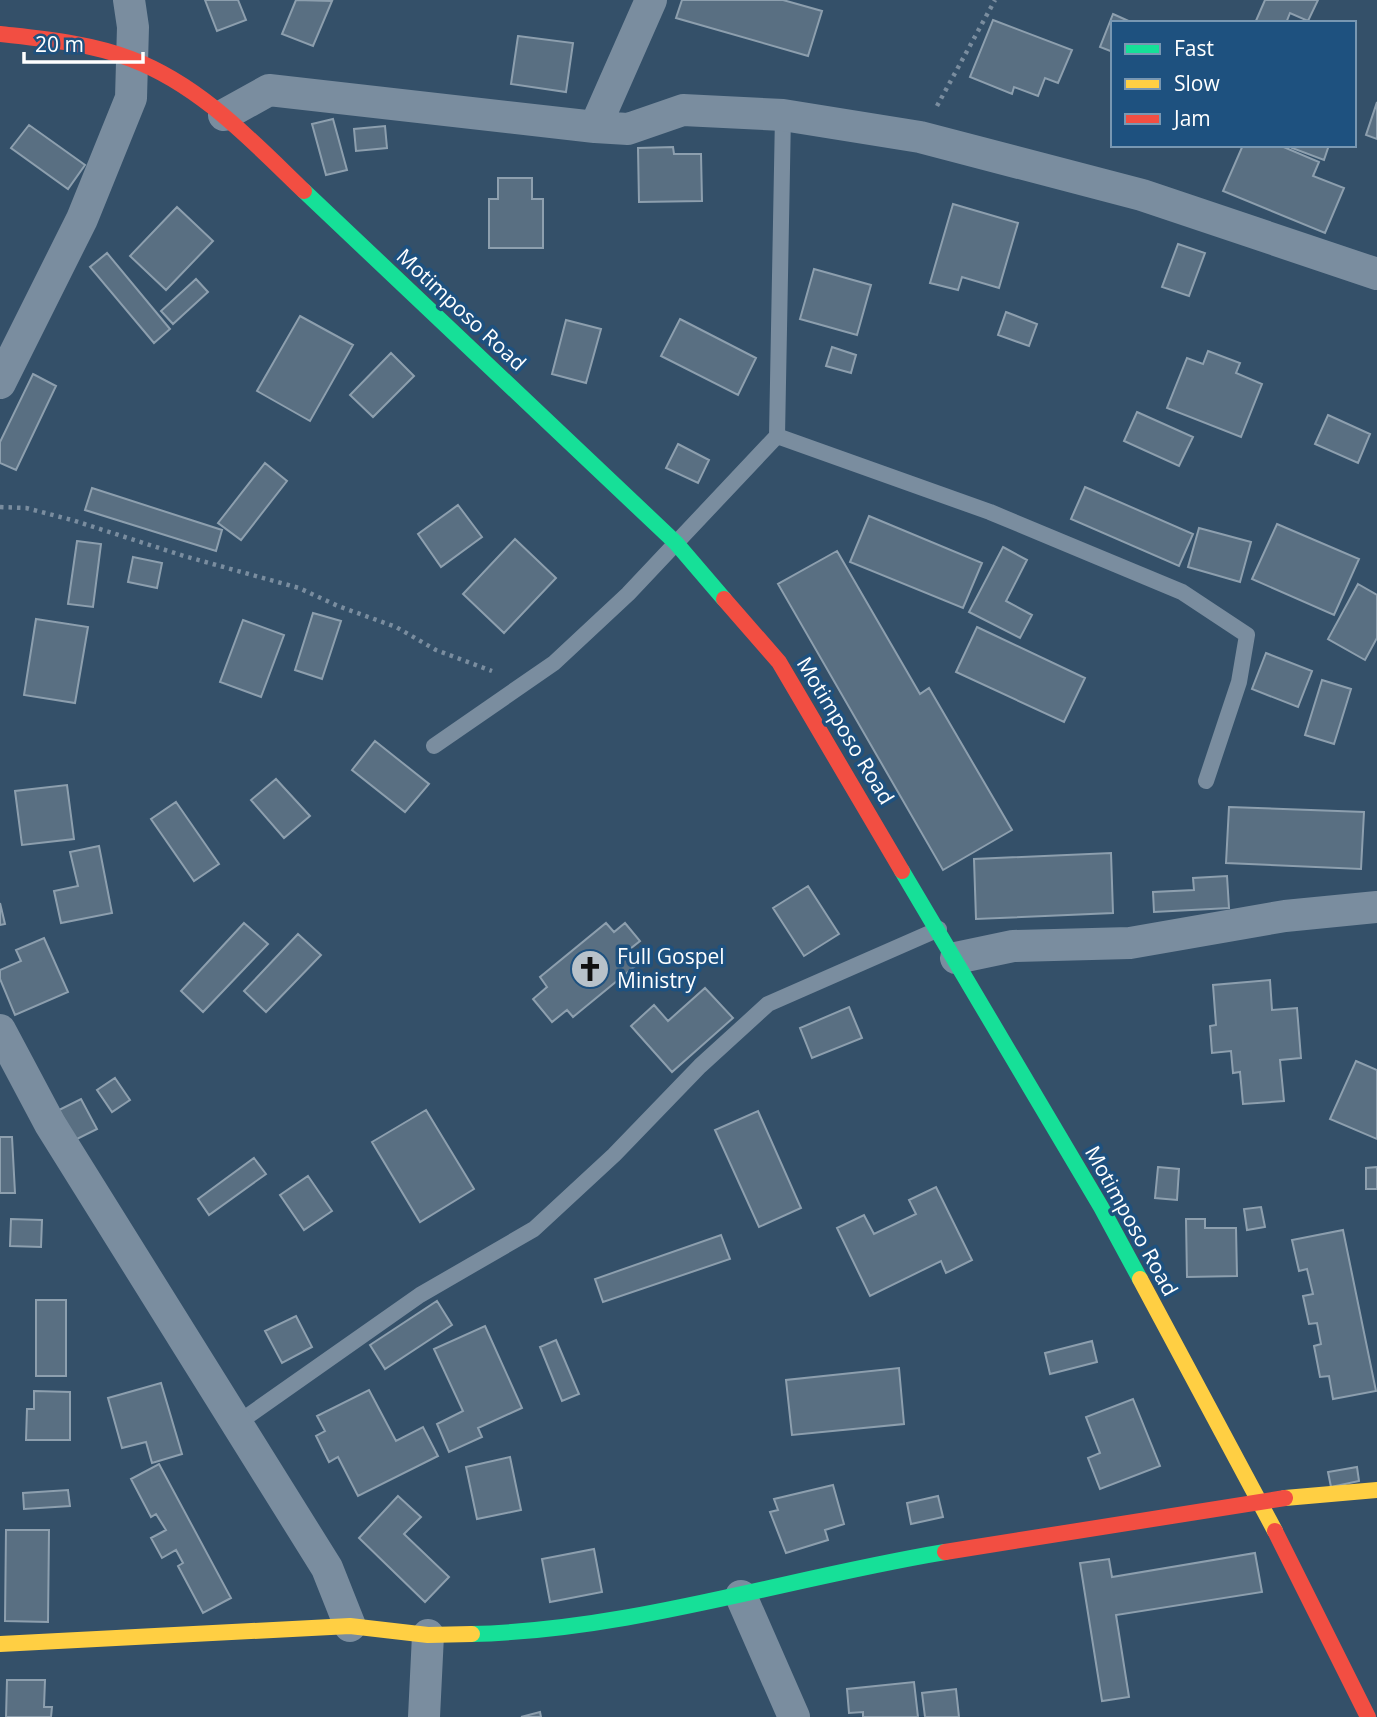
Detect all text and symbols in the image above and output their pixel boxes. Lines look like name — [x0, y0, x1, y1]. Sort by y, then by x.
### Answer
scale bar — [24, 21, 144, 65]
legend — [1111, 21, 1356, 147]
text: 20 m — [35, 30, 84, 58]
text: Fast — [1174, 34, 1214, 62]
text: Slow — [1174, 69, 1220, 97]
text: Jam — [1172, 104, 1211, 132]
street label: Motimposo Road — [391, 242, 532, 377]
street label: Motimposo Road — [791, 652, 901, 809]
place label: Full Gospel Ministry — [617, 942, 725, 994]
church icon: Full Gospel Ministry — [569, 948, 611, 990]
street label: Motimposo Road — [1079, 1141, 1185, 1301]

